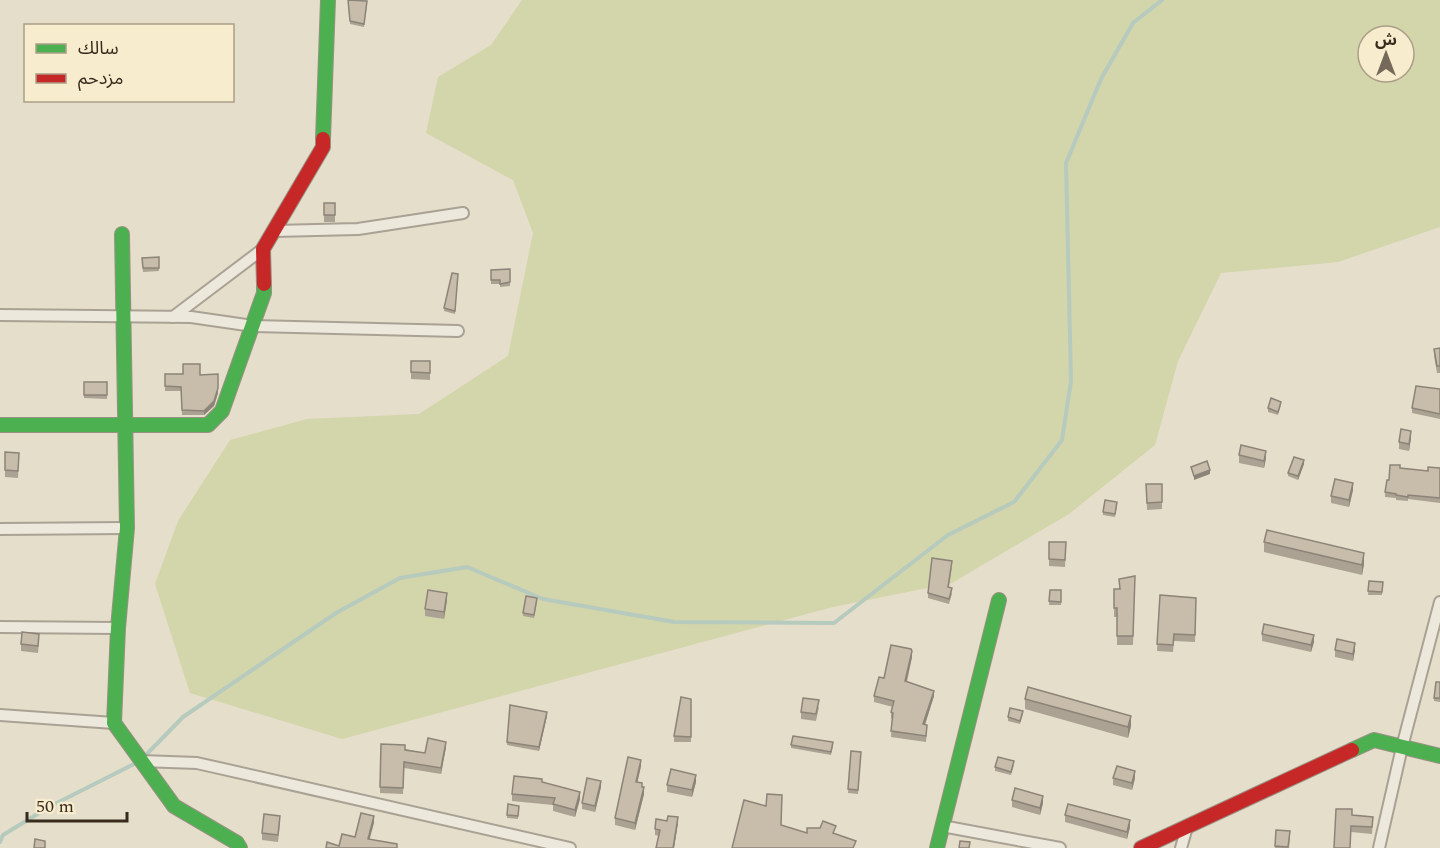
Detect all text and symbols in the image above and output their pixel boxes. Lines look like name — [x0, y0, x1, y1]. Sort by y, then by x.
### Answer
legend — [24, 24, 234, 102]
north arrow — [1356, 24, 1416, 84]
text: ش — [1375, 28, 1397, 52]
text: سالك — [78, 35, 119, 62]
text: مزدحم — [78, 65, 123, 92]
scale bar — [27, 785, 128, 823]
text: 50 m — [36, 793, 74, 820]

